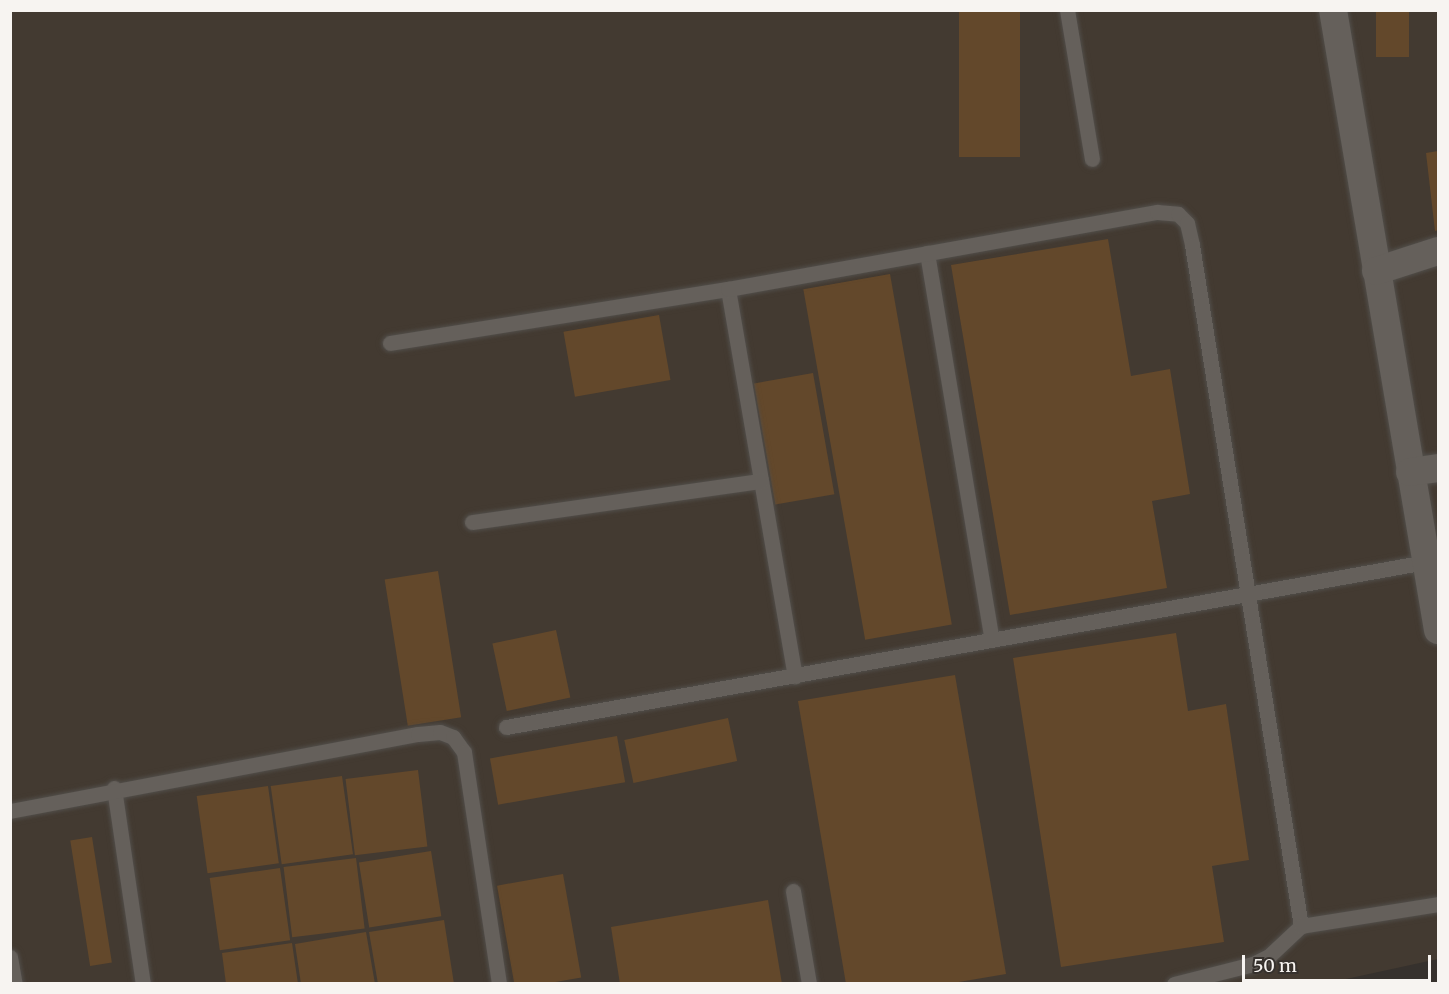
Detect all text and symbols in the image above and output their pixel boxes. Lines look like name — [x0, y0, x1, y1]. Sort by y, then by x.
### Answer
scale bar — [1245, 943, 1434, 981]
text: 50 m — [1253, 954, 1297, 977]

